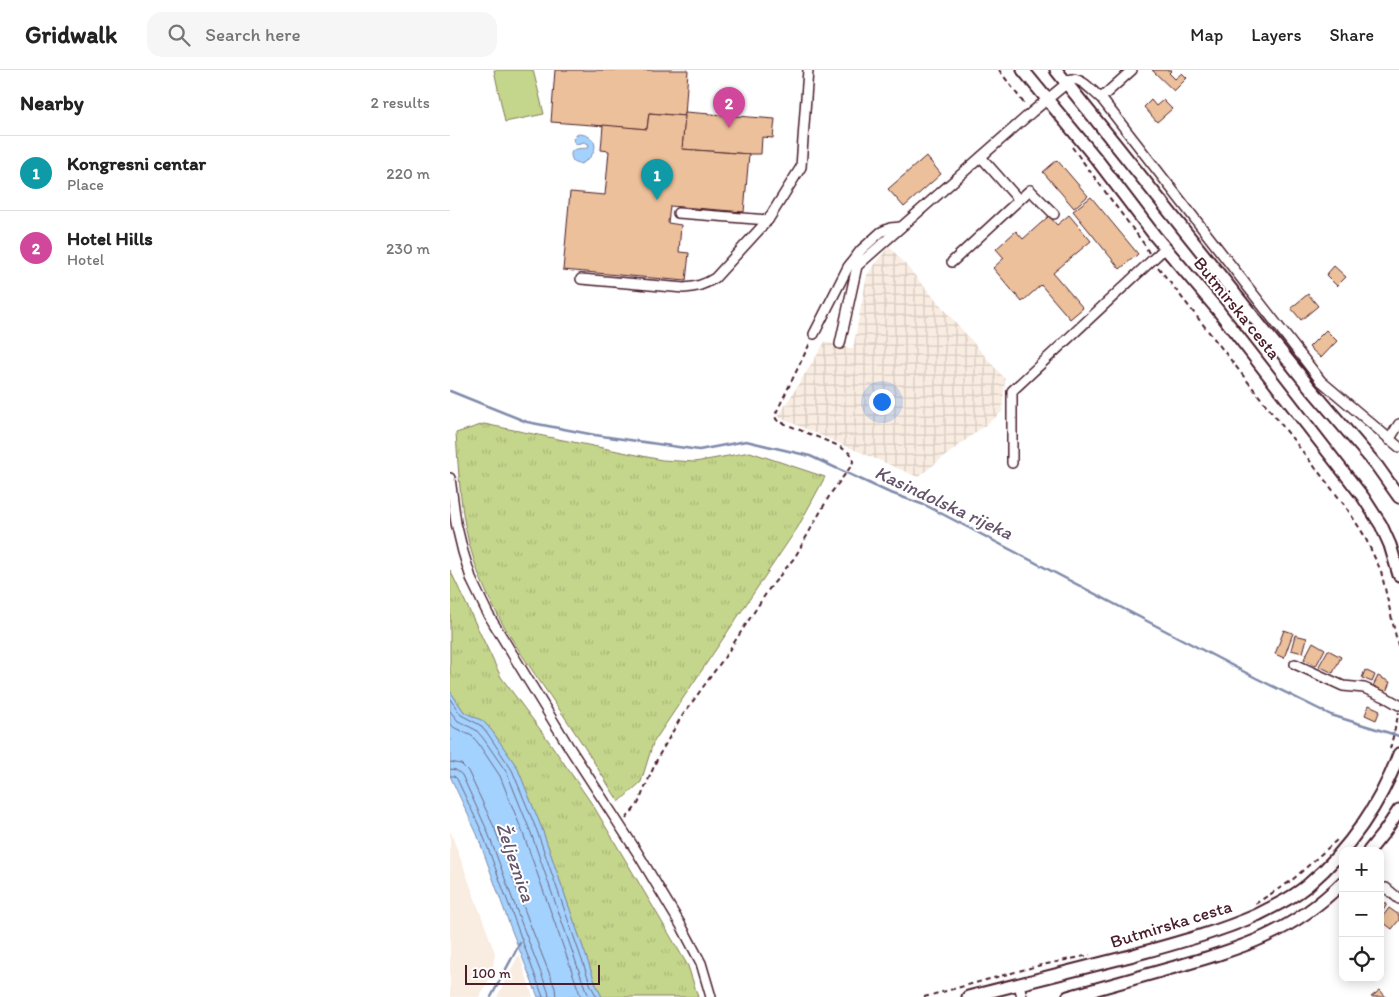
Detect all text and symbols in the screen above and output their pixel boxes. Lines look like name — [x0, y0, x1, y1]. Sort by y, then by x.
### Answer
search box — [147, 12, 497, 57]
text: Gridwalk — [25, 20, 117, 49]
icon: search — [165, 21, 193, 49]
text: Search here — [205, 23, 301, 46]
text: Map — [1190, 24, 1223, 46]
text: Layers — [1251, 24, 1301, 46]
text: Share — [1329, 24, 1374, 46]
pin: 2 — [713, 87, 745, 128]
text: Nearby — [20, 90, 84, 115]
text: 2 results — [370, 93, 430, 112]
text: Kongresni centar — [67, 152, 206, 175]
pin: 1 — [641, 159, 673, 200]
text: 1 — [32, 164, 40, 183]
text: 220 m — [386, 164, 430, 183]
text: Place — [67, 175, 104, 194]
text: Hotel Hills — [67, 227, 153, 250]
text: 2 — [32, 239, 40, 258]
text: 230 m — [386, 239, 430, 258]
text: Hotel — [67, 250, 104, 269]
street label: Butmirska cesta — [1189, 252, 1285, 364]
your location — [869, 389, 895, 415]
water label: Kasindolska rijeka — [871, 460, 1016, 544]
water label: Željeznica — [491, 820, 540, 905]
map controls — [1339, 847, 1384, 982]
button: + — [1339, 847, 1384, 892]
button: − — [1339, 892, 1384, 937]
street label: Butmirska cesta — [1108, 895, 1235, 953]
button: locate — [1339, 937, 1384, 982]
scale bar — [465, 962, 600, 985]
text: 100 m — [472, 965, 511, 982]

